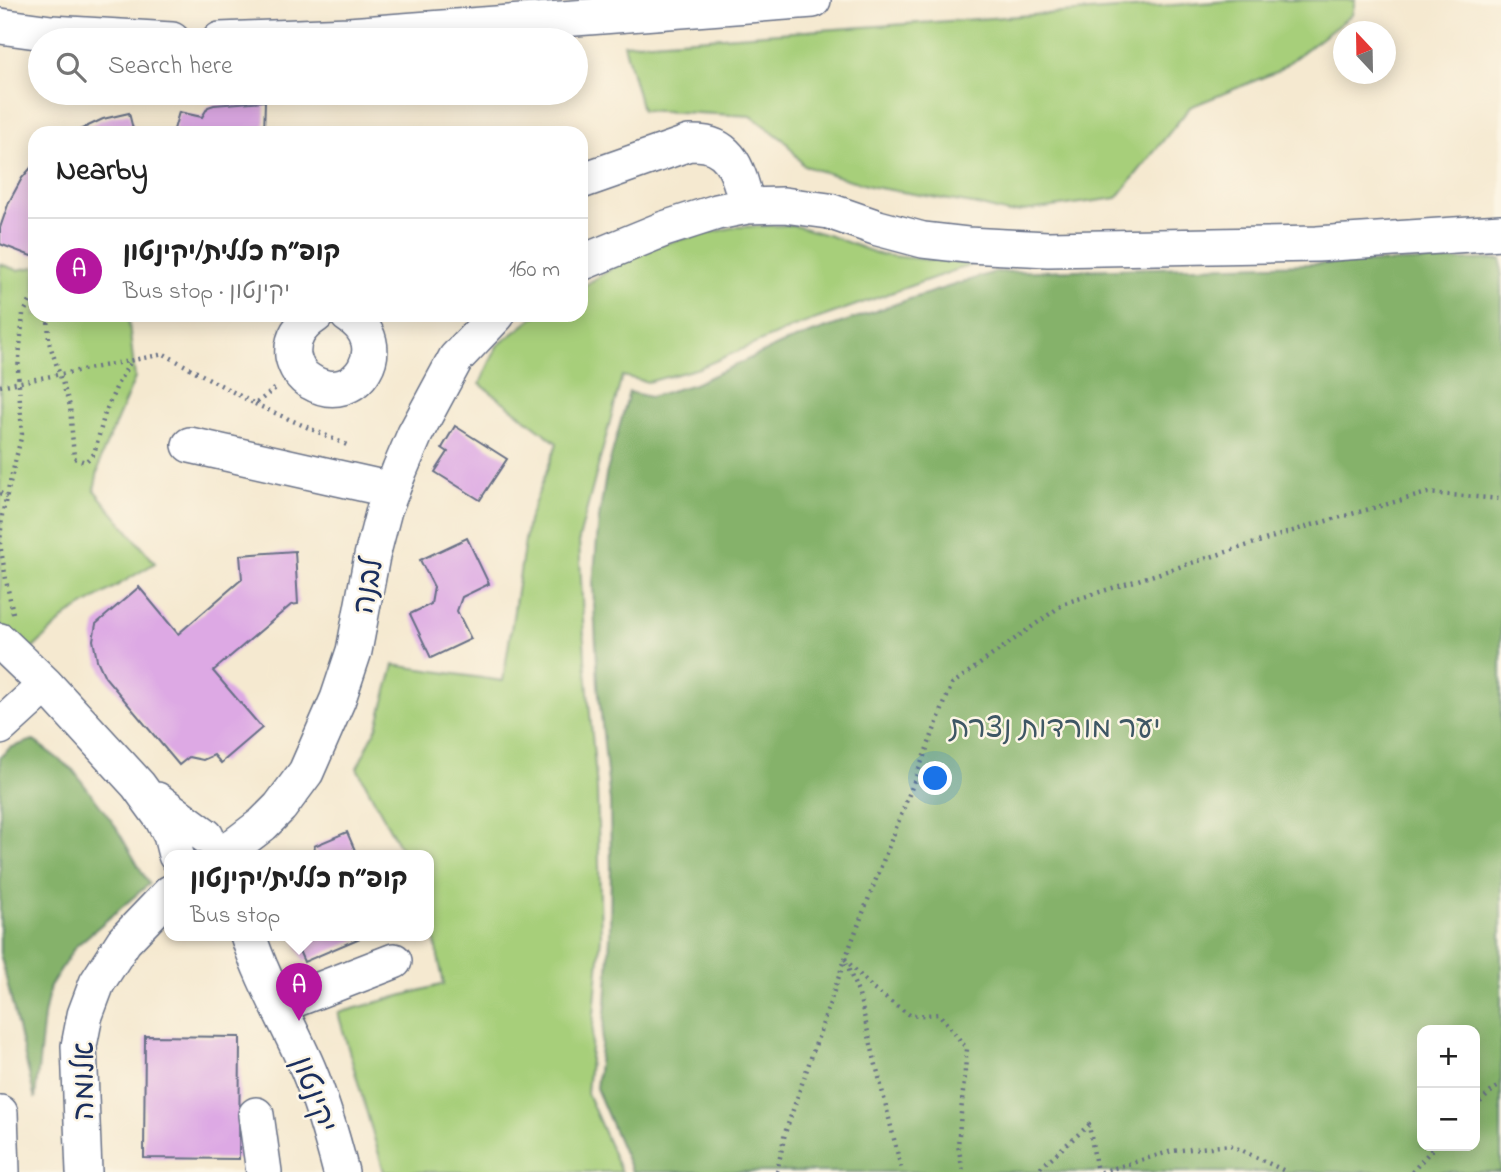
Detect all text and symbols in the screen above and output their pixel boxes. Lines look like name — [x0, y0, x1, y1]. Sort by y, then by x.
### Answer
north arrow — [1333, 21, 1396, 84]
search box — [28, 28, 588, 105]
icon: search — [52, 48, 90, 86]
text: Search here — [108, 48, 233, 86]
text: Nearby — [56, 150, 148, 194]
text: קופ״ח כללית/יקינטון — [123, 235, 340, 273]
text: A — [72, 254, 86, 287]
text: 160 m — [509, 254, 560, 287]
text: Bus stop · יקינטון — [123, 276, 290, 309]
street label: לבנה — [343, 554, 397, 619]
park label: יער מורדות נצרת — [947, 708, 1161, 752]
your location — [918, 761, 952, 795]
popup — [164, 850, 434, 941]
text: קופ״ח כללית/יקינטון — [190, 862, 408, 900]
text: Bus stop — [190, 900, 280, 933]
pin: A — [276, 963, 322, 1021]
map controls — [1417, 1025, 1480, 1151]
button: + — [1417, 1025, 1480, 1088]
street label: אלומה — [64, 1041, 108, 1121]
street label: יקינטון — [278, 1050, 346, 1140]
button: − — [1417, 1088, 1480, 1151]

